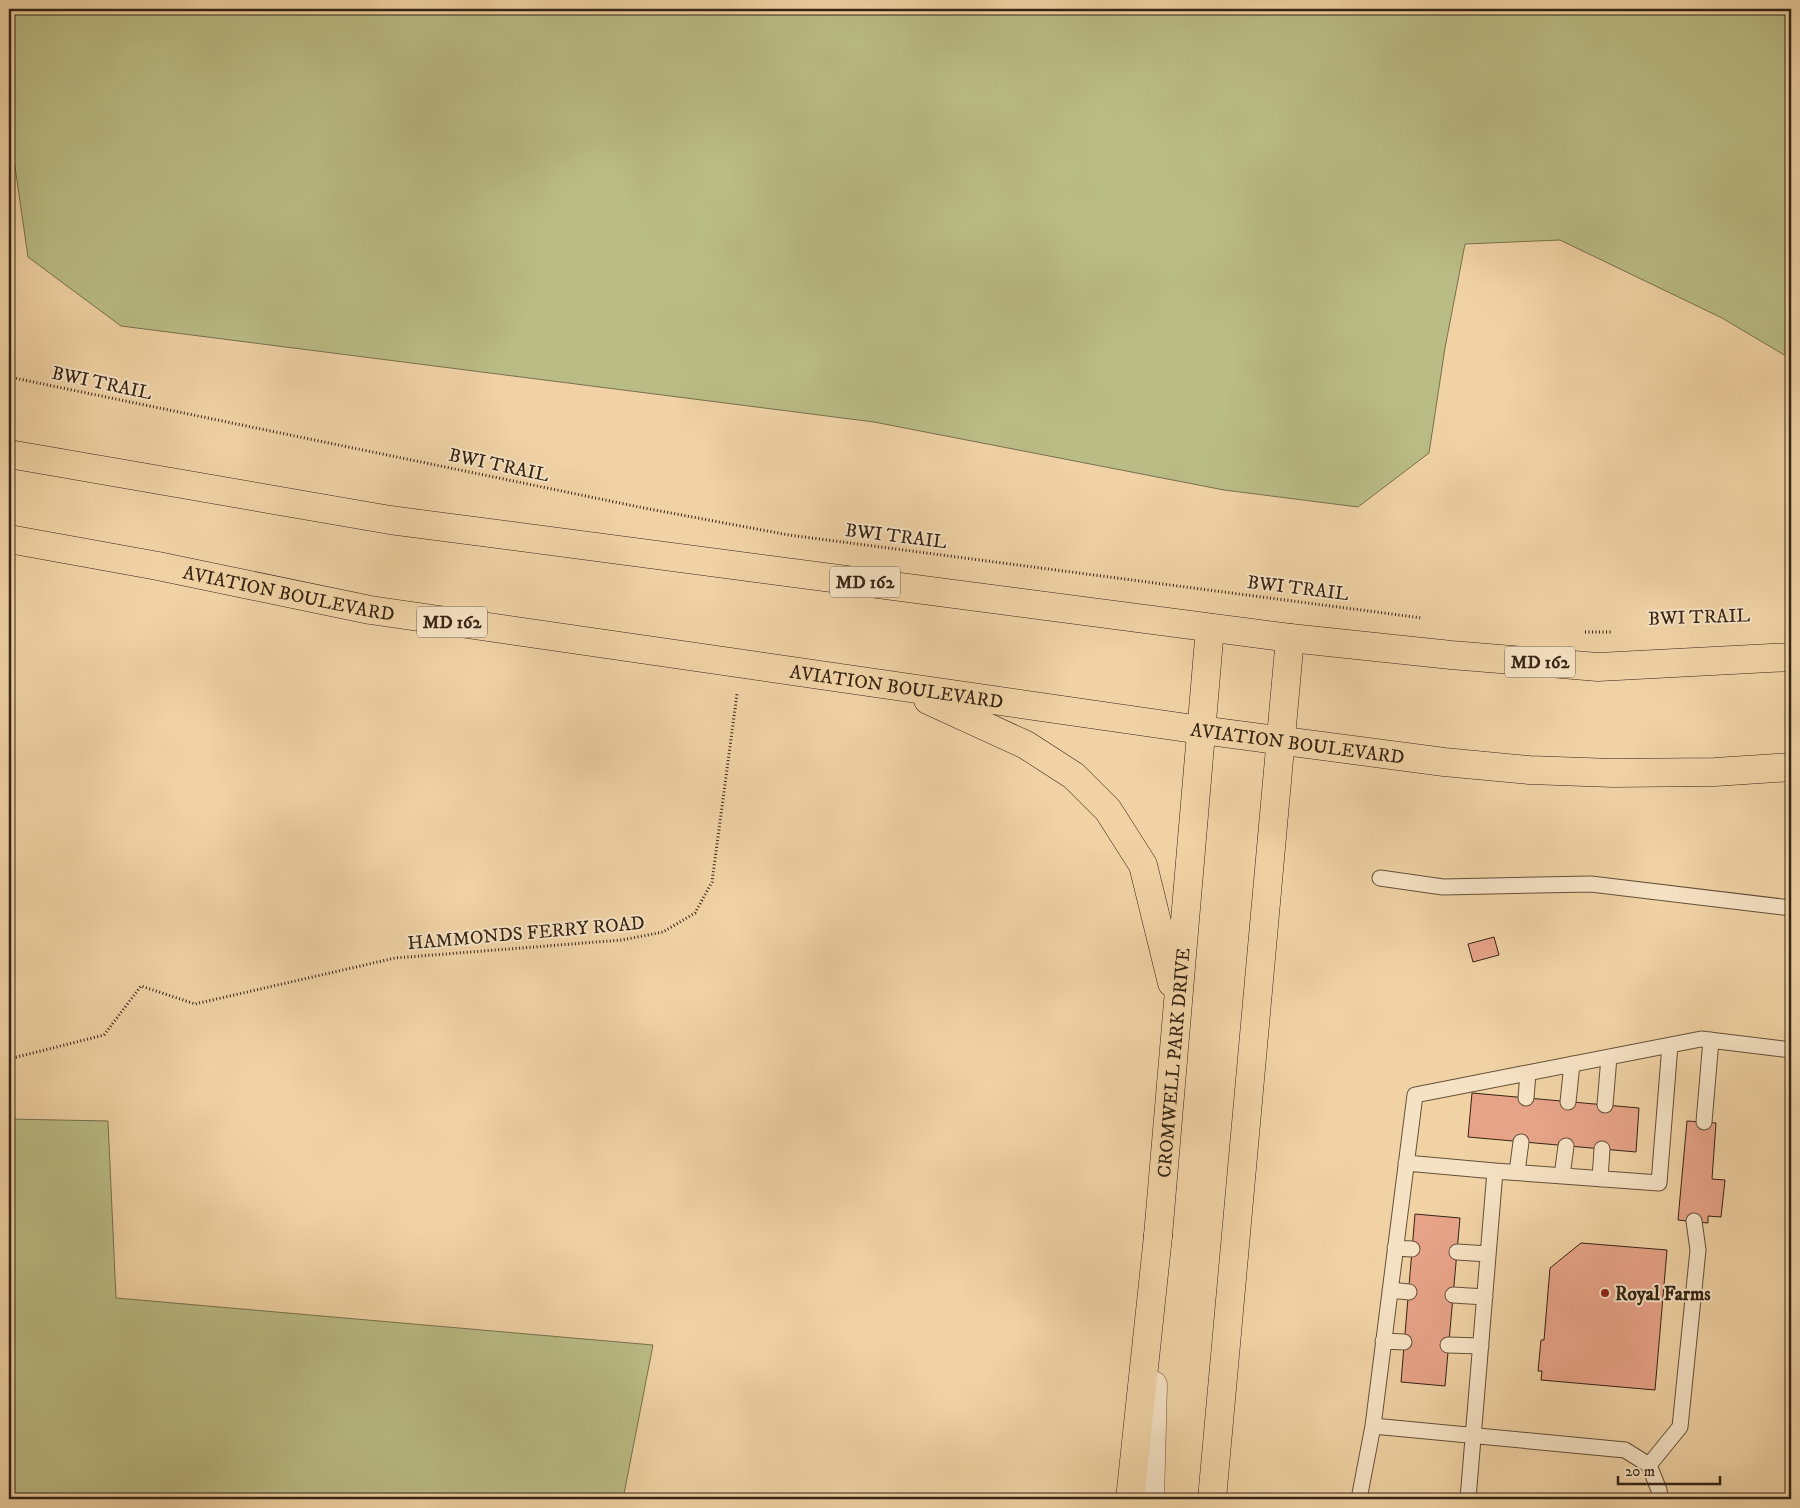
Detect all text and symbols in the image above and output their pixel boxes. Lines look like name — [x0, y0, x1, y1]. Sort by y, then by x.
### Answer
street label: BWI TRAIL — [49, 362, 154, 405]
street label: BWI TRAIL — [446, 444, 551, 487]
street label: BWI TRAIL — [844, 519, 948, 554]
street label: AVIATION BOULEVARD — [181, 561, 396, 626]
road number: MD 162 — [830, 566, 900, 598]
street label: BWI TRAIL — [1246, 571, 1350, 606]
street label: BWI TRAIL — [1648, 604, 1751, 631]
road number: MD 162 — [417, 606, 487, 638]
road number: MD 162 — [1505, 646, 1575, 678]
street label: AVIATION BOULEVARD — [788, 661, 1005, 714]
street label: AVIATION BOULEVARD — [1189, 719, 1406, 770]
street label: HAMMONDS FERRY ROAD — [407, 912, 646, 955]
street label: CROMWELL PARK DRIVE — [1153, 947, 1196, 1179]
place label: Royal Farms — [1615, 1283, 1711, 1306]
marker: Royal Farms — [1599, 1287, 1611, 1299]
scale bar — [1618, 1453, 1720, 1485]
text: 20 m — [1625, 1462, 1655, 1481]

